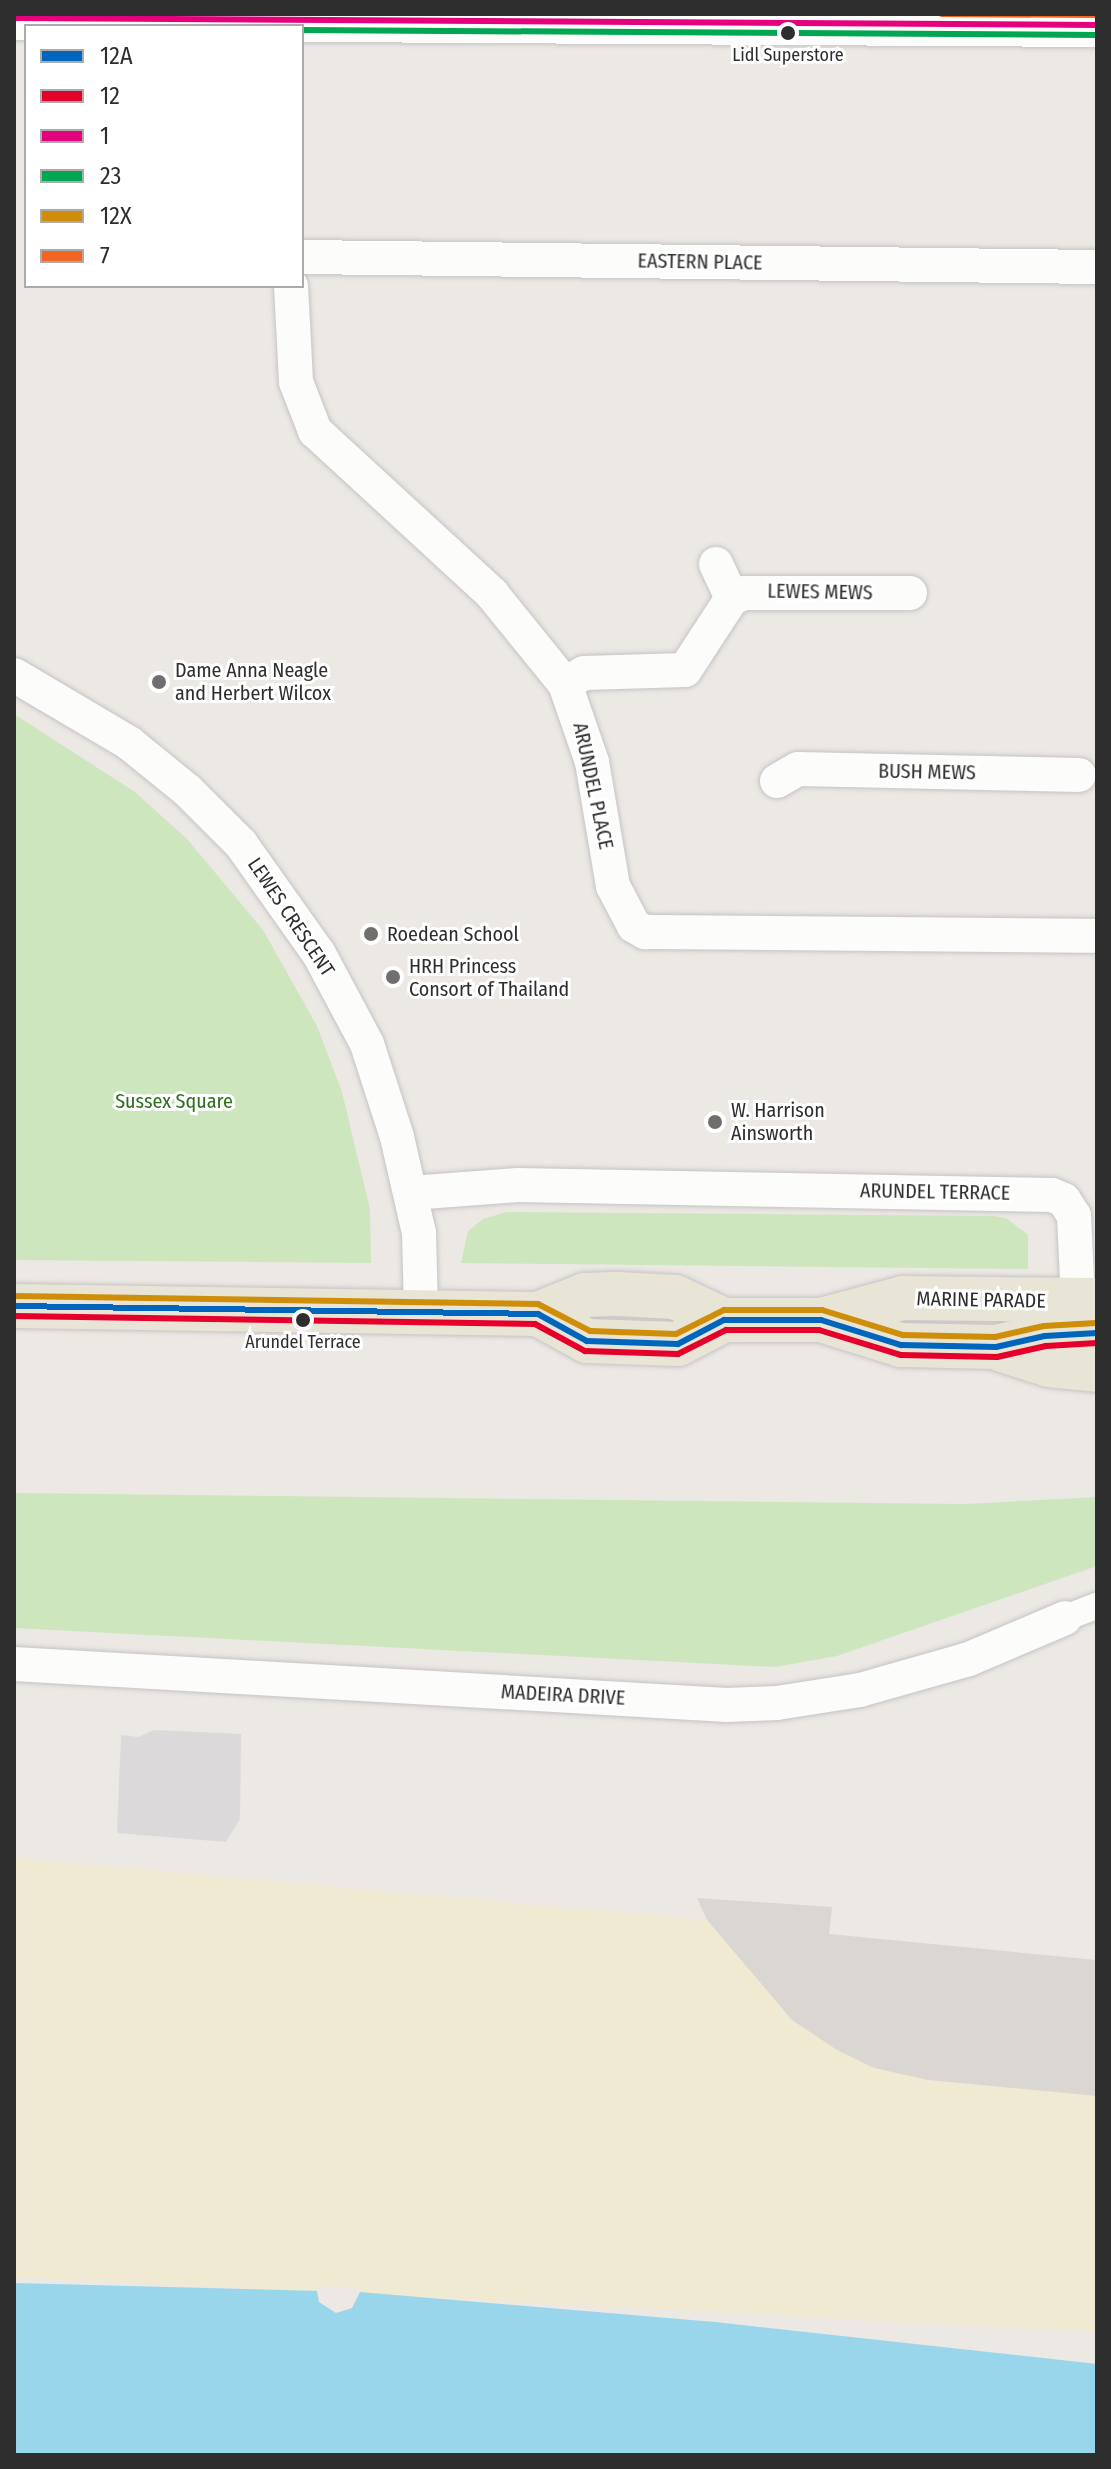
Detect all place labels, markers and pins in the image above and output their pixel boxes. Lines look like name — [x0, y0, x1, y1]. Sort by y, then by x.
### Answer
marker: Lidl Superstore — [780, 25, 796, 41]
place label: Lidl Superstore — [732, 44, 844, 66]
place label: Dame Anna Neagle and Herbert Wilcox — [175, 658, 331, 705]
marker: Dame Anna Neagle and Herbert Wilcox — [150, 673, 168, 691]
place label: Roedean School — [387, 922, 519, 946]
marker: Roedean School — [362, 925, 380, 943]
place label: HRH Princess Consort of Thailand — [409, 954, 569, 1001]
marker: HRH Princess Consort of Thailand — [384, 968, 402, 986]
place label: W. Harrison Ainsworth — [731, 1098, 825, 1145]
marker: W. Harrison Ainsworth — [706, 1113, 724, 1131]
marker: Arundel Terrace — [295, 1312, 311, 1328]
place label: Arundel Terrace — [245, 1331, 361, 1353]

